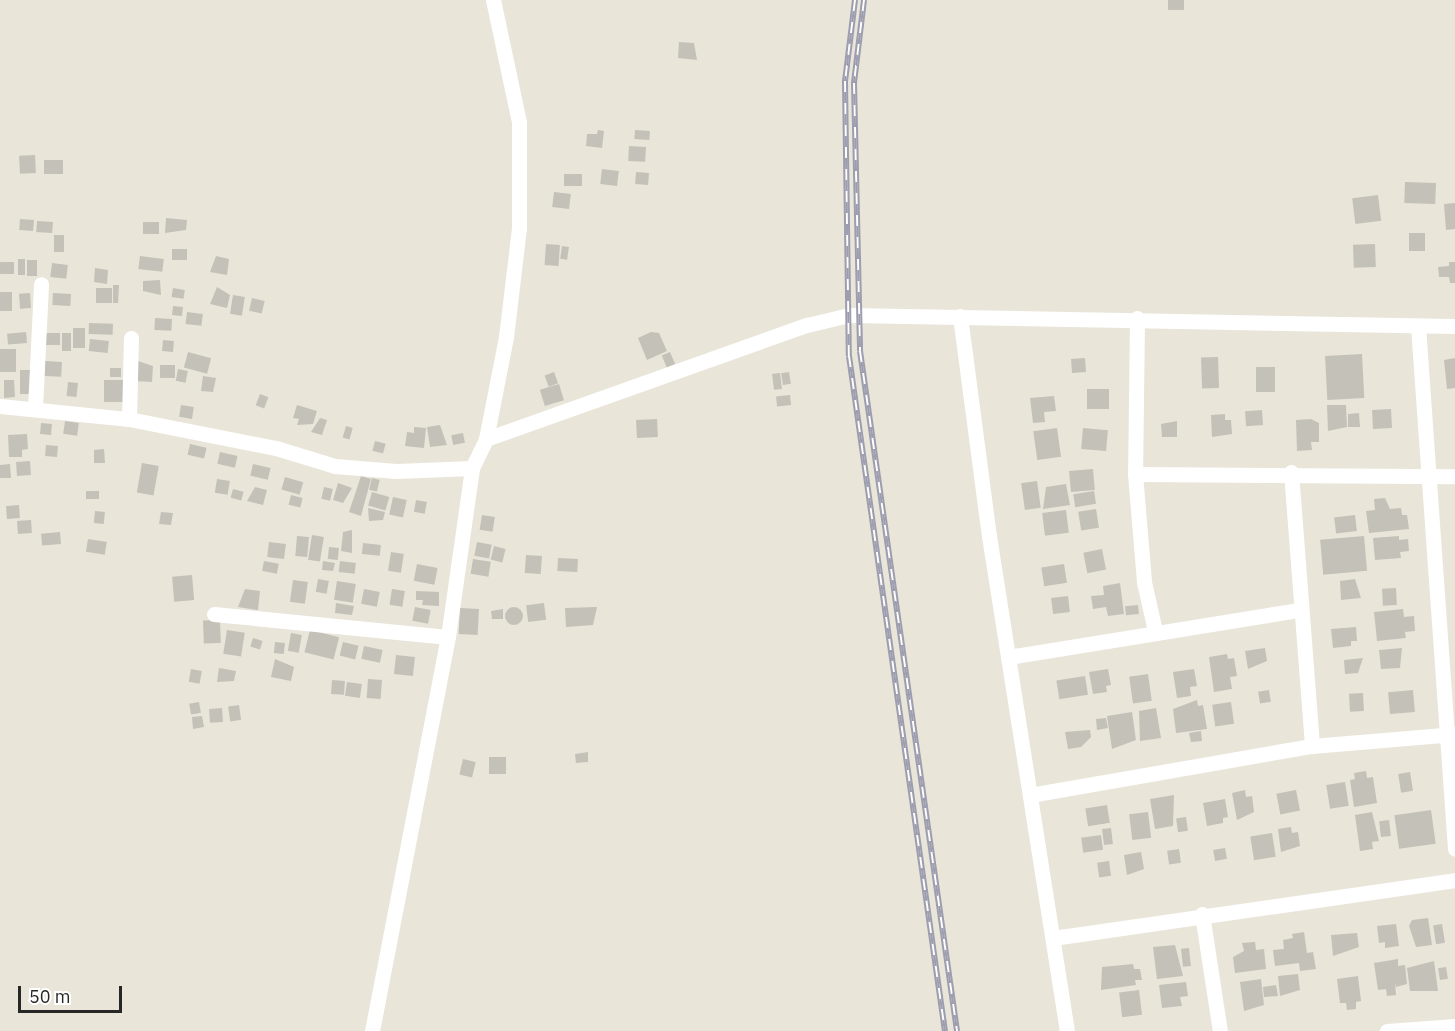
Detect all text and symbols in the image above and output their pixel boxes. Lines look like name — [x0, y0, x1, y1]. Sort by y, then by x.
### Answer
scale bar — [21, 974, 124, 1012]
text: 50 m — [29, 985, 71, 1008]

